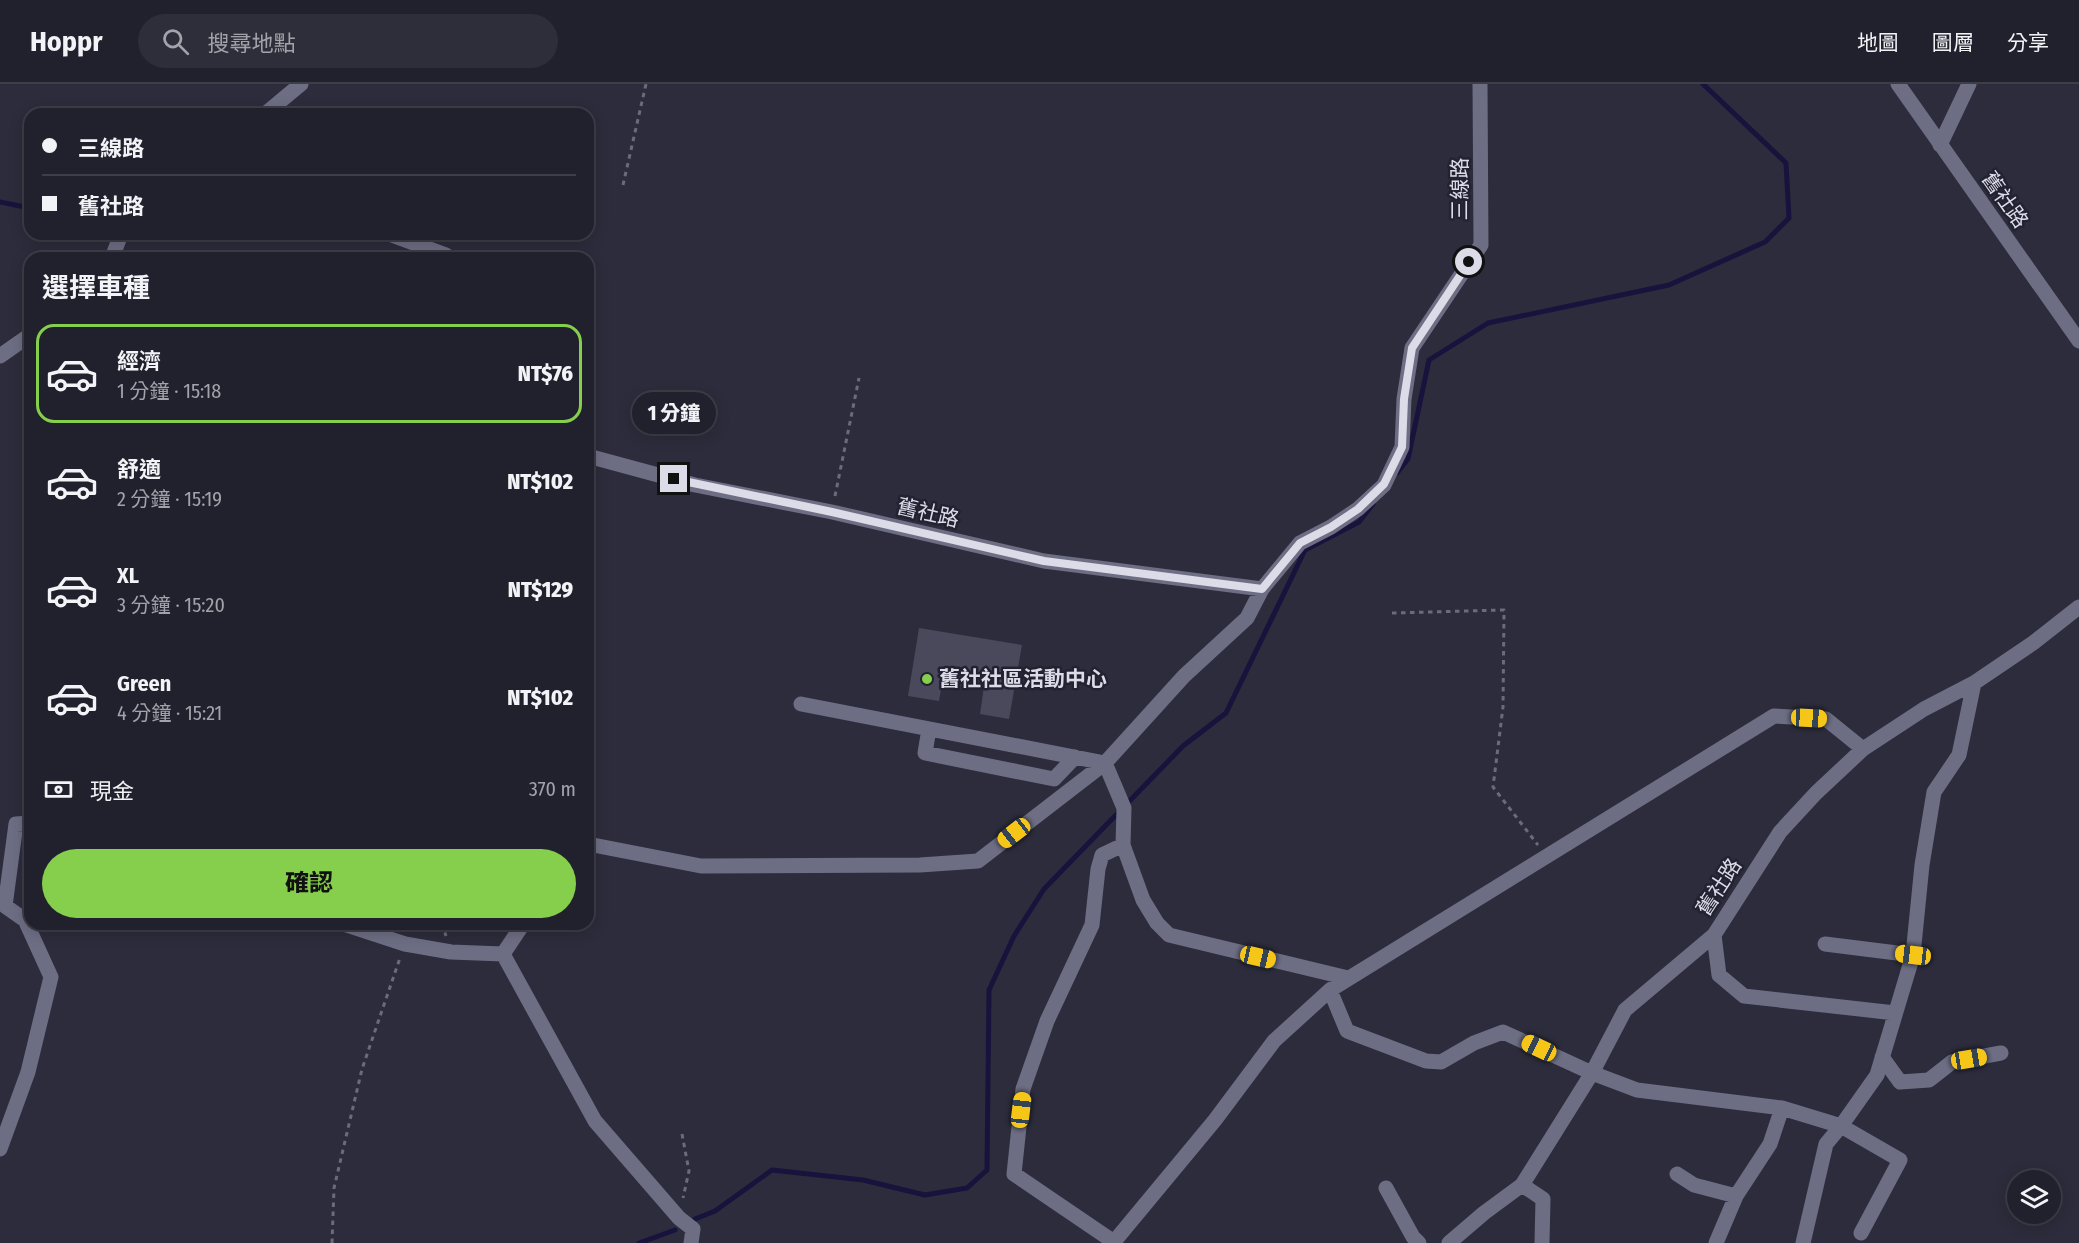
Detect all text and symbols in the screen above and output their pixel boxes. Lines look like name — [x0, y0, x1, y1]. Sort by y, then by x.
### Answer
search box — [138, 14, 558, 68]
text: Hoppr — [30, 25, 102, 58]
icon: search — [159, 25, 192, 58]
text: 搜尋地點 — [207, 30, 295, 57]
text: 地圖 — [1857, 30, 1899, 56]
text: 圖層 — [1932, 30, 1974, 56]
text: 分享 — [2007, 30, 2049, 56]
text: 三線路 — [78, 135, 144, 162]
street label: 三線路 — [1447, 158, 1473, 221]
street label: 舊社路 — [1976, 167, 2034, 233]
text: 舊社路 — [78, 193, 144, 220]
route start — [1455, 248, 1482, 275]
text: 選擇車種 — [42, 272, 150, 304]
icon: car — [45, 347, 99, 401]
text: 經濟 — [117, 348, 161, 375]
text: NT$76 — [518, 360, 573, 387]
text: 1 分鐘 · 15:18 — [117, 379, 221, 403]
callout: 1 分鐘 — [632, 392, 716, 434]
text: 1 分鐘 — [648, 401, 700, 425]
icon: car — [45, 455, 99, 509]
text: 舒適 — [117, 456, 161, 483]
route end — [660, 465, 687, 492]
text: NT$102 — [507, 468, 573, 495]
text: 2 分鐘 · 15:19 — [117, 487, 222, 511]
street label: 舊社路 — [894, 493, 962, 533]
text: XL — [117, 562, 139, 589]
icon: car — [45, 563, 99, 617]
text: NT$129 — [508, 576, 573, 603]
text: 3 分鐘 · 15:20 — [117, 593, 225, 617]
place label: 舊社社區活動中心 — [939, 666, 1107, 692]
text: Green — [117, 670, 171, 697]
icon: car — [45, 671, 99, 725]
marker: 舊社社區活動中心 — [920, 672, 934, 686]
text: NT$102 — [507, 684, 573, 711]
text: 4 分鐘 · 15:21 — [117, 701, 222, 725]
car — [1791, 708, 1827, 728]
icon: cash — [42, 773, 75, 806]
text: 370 m — [529, 777, 576, 801]
text: 現金 — [90, 778, 134, 805]
car — [994, 815, 1034, 851]
button: 確認 — [42, 849, 576, 918]
street label: 舊社路 — [1691, 854, 1747, 920]
car — [1238, 944, 1278, 970]
car — [1894, 944, 1932, 966]
car — [1519, 1032, 1559, 1064]
car — [1950, 1047, 1988, 1071]
car — [1010, 1091, 1032, 1129]
map controls — [2007, 1170, 2061, 1224]
button: layers — [2007, 1170, 2061, 1224]

